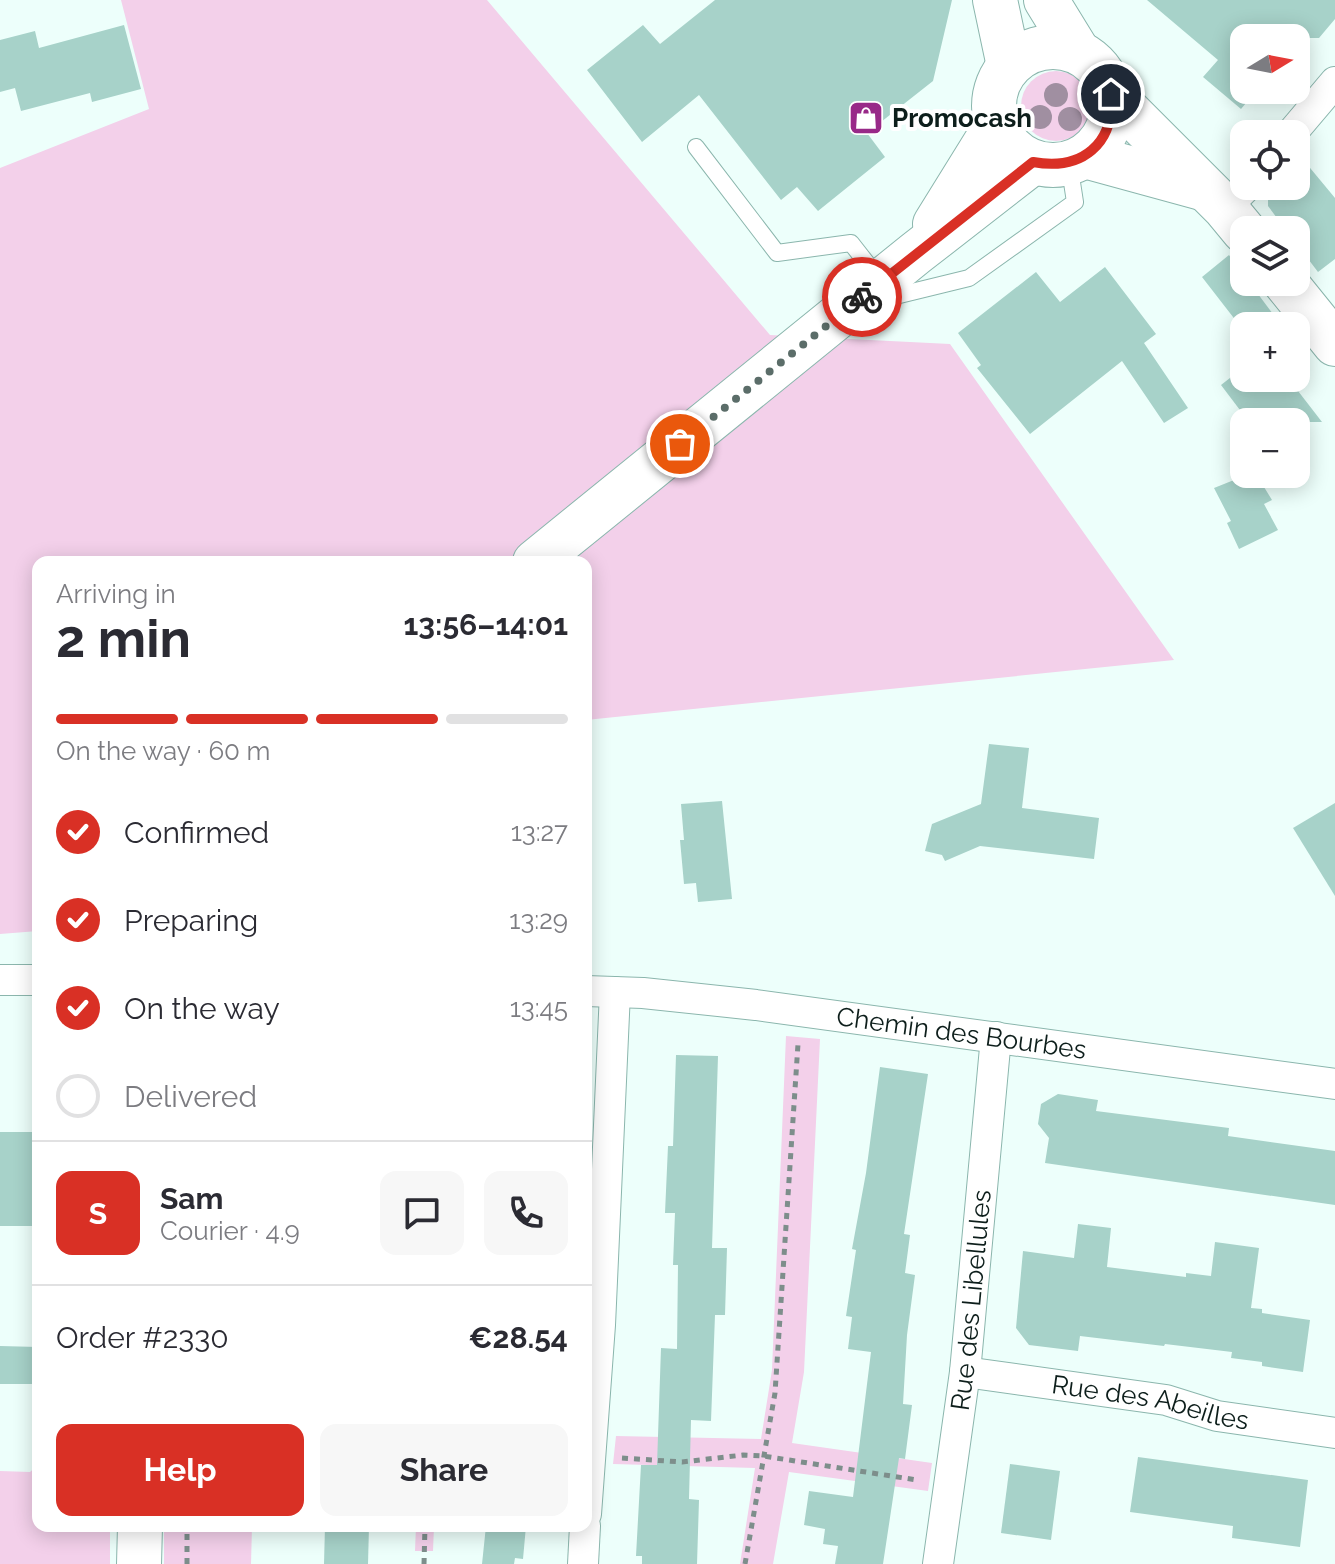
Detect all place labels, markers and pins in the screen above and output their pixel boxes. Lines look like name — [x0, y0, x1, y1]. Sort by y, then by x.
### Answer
pin — [1077, 60, 1145, 128]
shop icon: Promocash — [847, 99, 885, 137]
place label: Promocash — [892, 103, 1032, 133]
pin — [646, 410, 714, 478]

